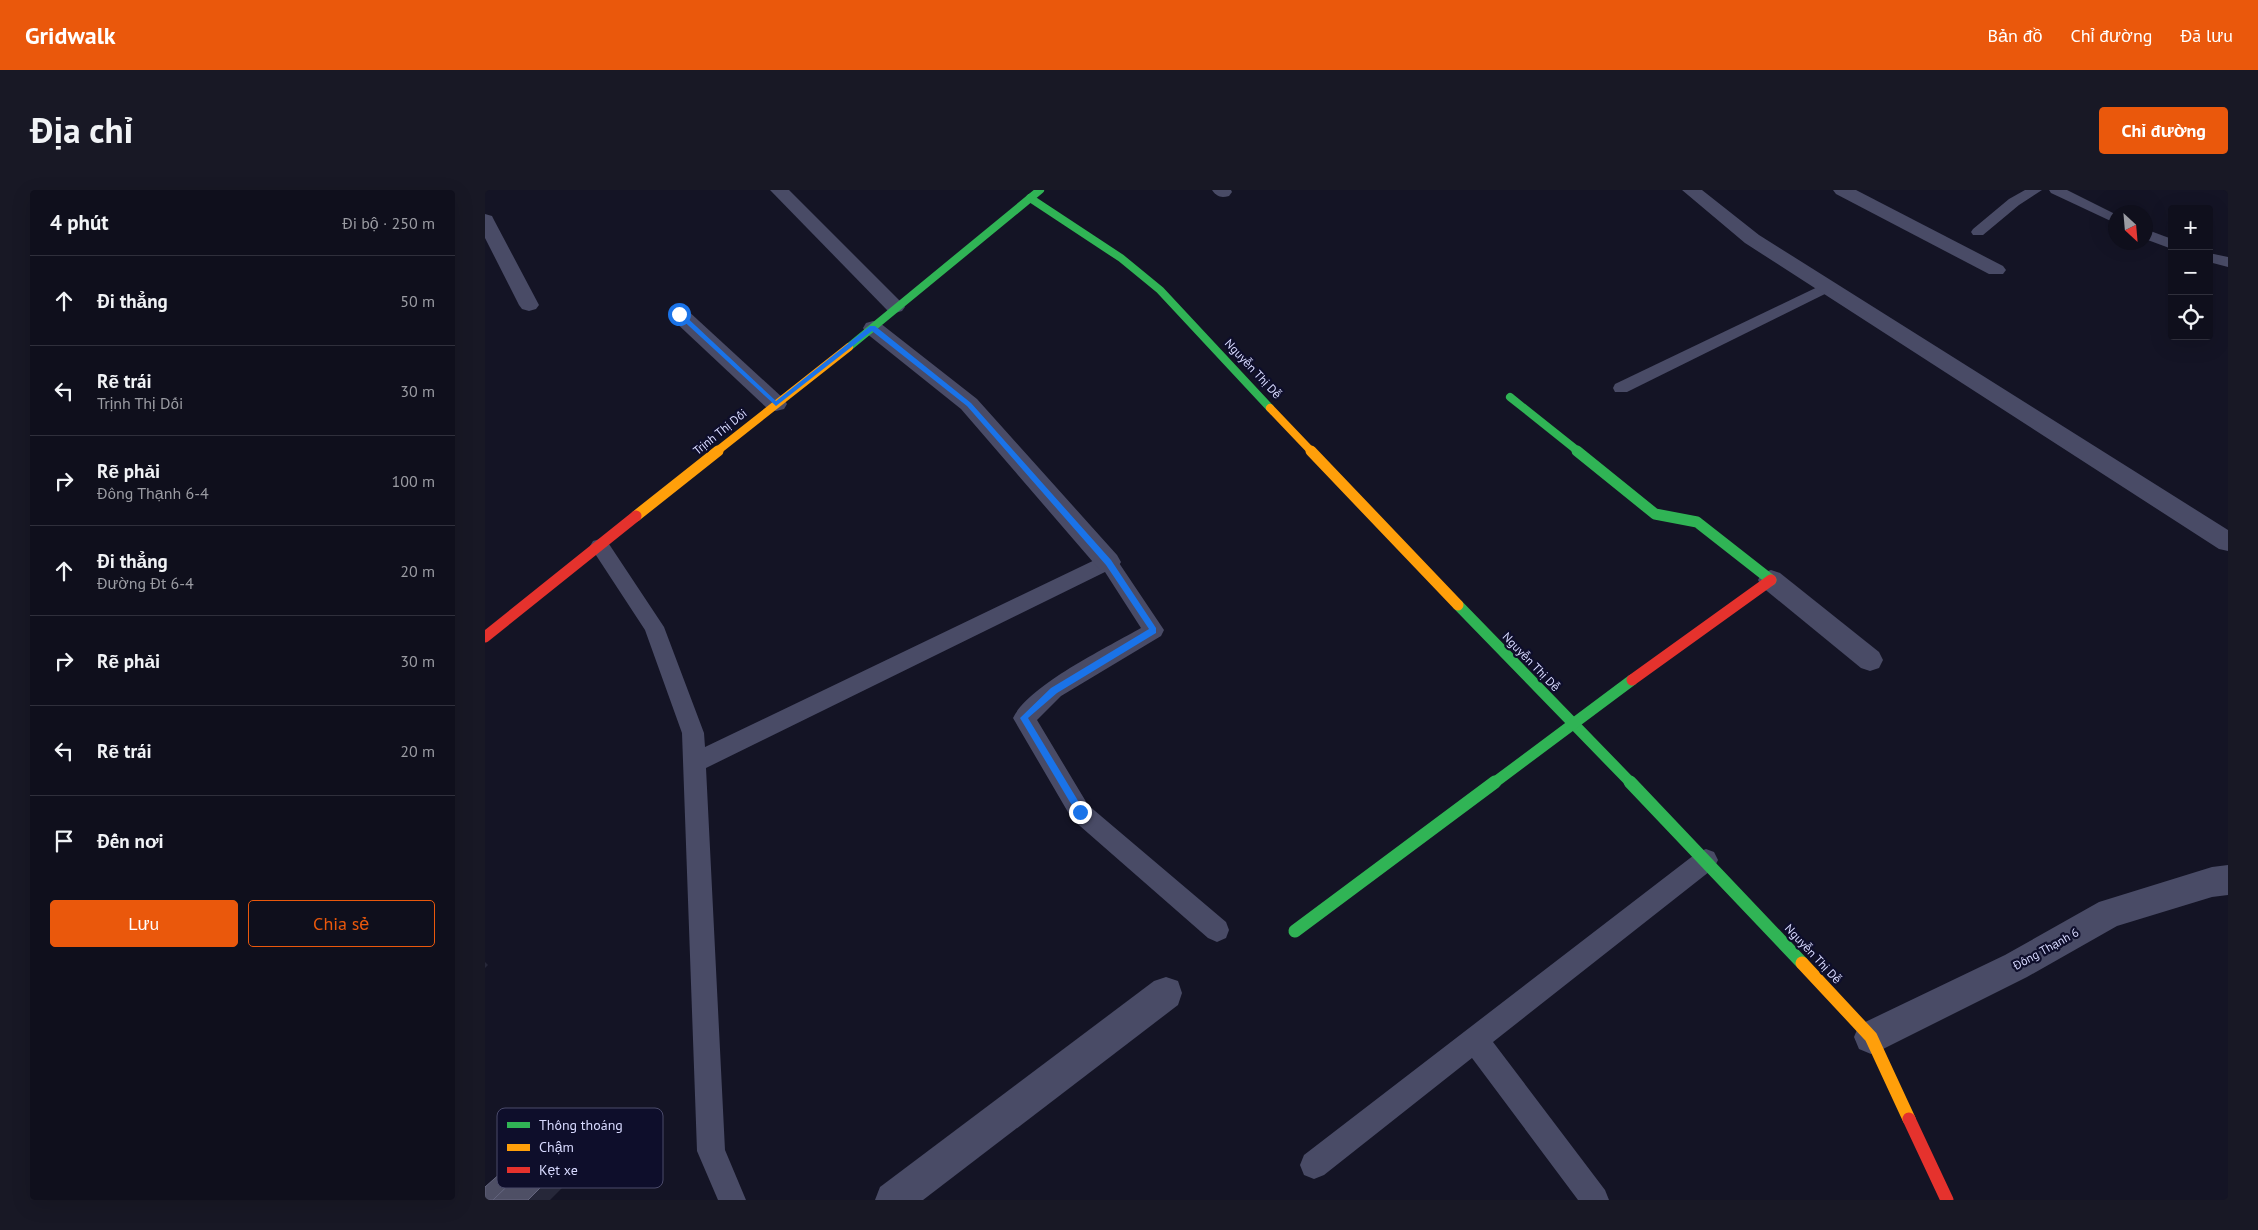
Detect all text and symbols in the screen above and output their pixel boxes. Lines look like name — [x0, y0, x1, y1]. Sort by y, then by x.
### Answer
text: Gridwalk — [25, 20, 115, 51]
text: Bản đồ — [1987, 24, 2042, 47]
text: Chỉ đường — [2070, 24, 2152, 47]
text: Đã lưu — [2180, 24, 2233, 47]
text: Địa chỉ — [30, 107, 133, 153]
button: Chỉ đường — [2099, 107, 2228, 154]
north arrow — [2108, 205, 2153, 250]
map controls — [2168, 205, 2213, 340]
button: + — [2168, 205, 2213, 250]
text: 4 phút — [50, 209, 109, 236]
text: Đi bộ · 250 m — [342, 213, 435, 233]
button: − — [2168, 250, 2213, 295]
icon: ahead — [50, 287, 78, 315]
text: Đi thẳng — [97, 289, 168, 313]
text: 50 m — [400, 291, 435, 311]
button: locate — [2168, 295, 2213, 340]
route start — [668, 303, 691, 326]
street label: Nguyễn Thị Dễ — [1222, 336, 1285, 402]
text: Rẽ trái — [97, 369, 152, 393]
icon: left — [50, 377, 78, 405]
text: 30 m — [400, 381, 435, 401]
text: Trịnh Thị Dối — [97, 393, 183, 413]
street label: Trịnh Thị Dối — [690, 405, 750, 458]
text: Rẽ phải — [97, 459, 160, 483]
icon: right — [50, 467, 78, 495]
text: 100 m — [392, 471, 435, 491]
text: Đông Thạnh 6-4 — [97, 483, 209, 503]
text: Đi thẳng — [97, 549, 168, 573]
icon: ahead — [50, 557, 78, 585]
text: 20 m — [400, 561, 435, 581]
text: Đường Đt 6-4 — [97, 573, 194, 593]
street label: Nguyễn Thị Dễ — [1499, 629, 1563, 695]
icon: right — [50, 647, 78, 675]
text: Rẽ phải — [97, 649, 160, 673]
text: 30 m — [400, 651, 435, 671]
icon: left — [50, 737, 78, 765]
text: Rẽ trái — [97, 739, 152, 763]
text: 20 m — [400, 741, 435, 761]
route end — [1069, 801, 1092, 824]
icon: arrive — [50, 827, 78, 855]
text: Đến nơi — [97, 829, 164, 853]
button: Lưu — [50, 900, 238, 947]
button: Chia sẻ — [248, 900, 435, 947]
street label: Nguyễn Thị Dễ — [1782, 921, 1845, 987]
street label: Đông Thạnh 6 — [2009, 924, 2081, 973]
legend — [497, 1108, 663, 1188]
text: Thông thoáng — [539, 1116, 623, 1134]
text: Chậm — [539, 1138, 574, 1156]
text: Kẹt xe — [539, 1161, 578, 1179]

